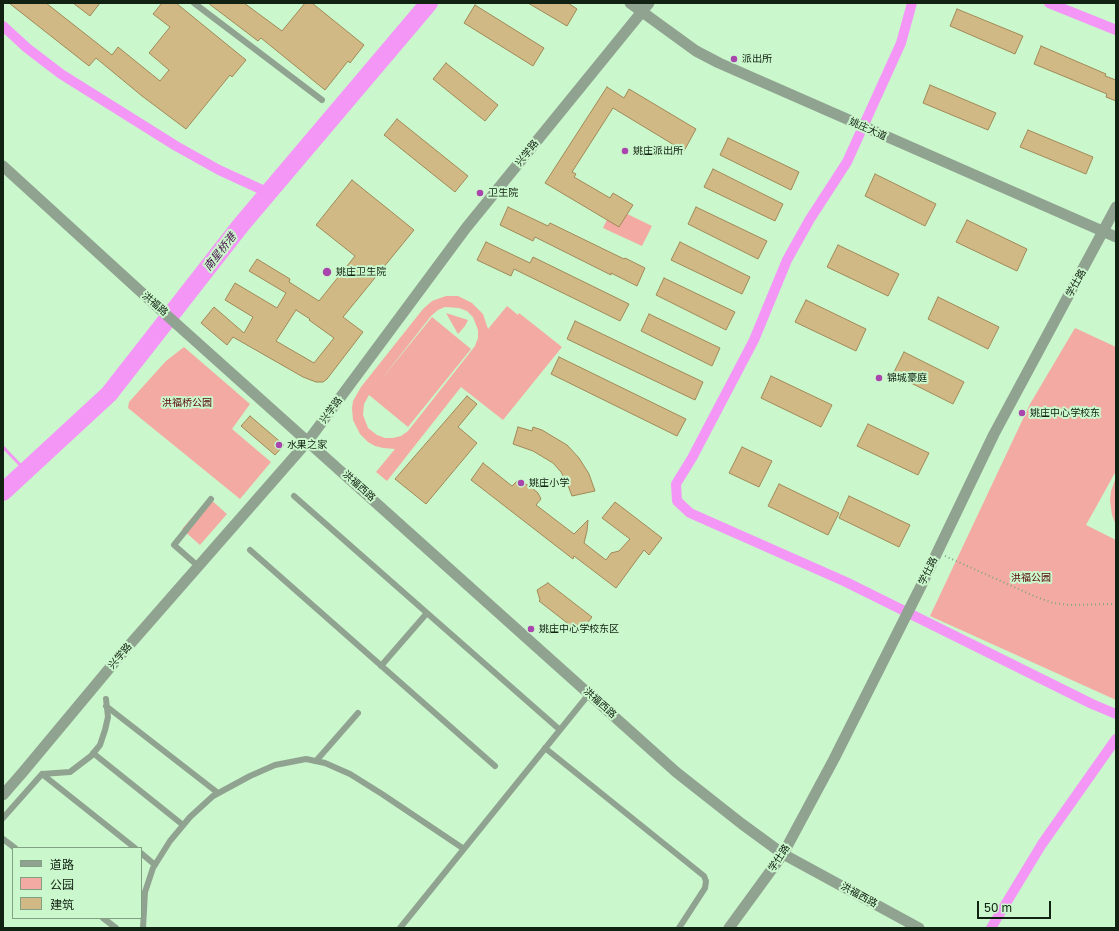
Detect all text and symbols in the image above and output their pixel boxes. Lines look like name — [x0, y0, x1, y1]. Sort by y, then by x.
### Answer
place label: 派出所 — [742, 53, 772, 65]
marker: 派出所 — [729, 54, 739, 64]
street label: 姚庄大道 — [847, 115, 889, 143]
street label: 兴学路 — [513, 138, 541, 168]
place label: 姚庄派出所 — [633, 145, 683, 157]
marker: 姚庄派出所 — [620, 146, 630, 156]
place label: 卫生院 — [488, 187, 518, 199]
marker: 卫生院 — [475, 188, 485, 198]
water label: 南星桥港 — [201, 231, 239, 273]
marker: 姚庄卫生院 — [321, 266, 333, 278]
place label: 姚庄卫生院 — [336, 266, 386, 278]
street label: 学仕路 — [1063, 267, 1089, 299]
street label: 洪福路 — [140, 290, 170, 318]
place label: 锦城豪庭 — [887, 372, 927, 384]
marker: 锦城豪庭 — [874, 373, 884, 383]
street label: 兴学路 — [317, 394, 345, 426]
park label: 洪福桥公园 — [162, 397, 212, 409]
place label: 姚庄中心学校东 — [1030, 407, 1100, 419]
marker: 姚庄中心学校东 — [1017, 408, 1027, 418]
place label: 水果之家 — [287, 439, 327, 451]
marker: 水果之家 — [274, 440, 284, 450]
street label: 洪福西路 — [340, 468, 378, 504]
place label: 姚庄小学 — [529, 477, 569, 489]
marker: 姚庄小学 — [516, 478, 526, 488]
street label: 学仕路 — [916, 555, 940, 587]
park label: 洪福公园 — [1011, 572, 1051, 584]
place label: 姚庄中心学校东区 — [539, 623, 619, 635]
marker: 姚庄中心学校东区 — [526, 624, 536, 634]
street label: 兴学路 — [106, 641, 134, 671]
street label: 洪福西路 — [581, 685, 619, 721]
street label: 学仕路 — [766, 842, 792, 874]
legend — [12, 847, 142, 919]
text: 道路 — [50, 857, 74, 872]
text: 公园 — [50, 877, 74, 892]
street label: 洪福西路 — [839, 880, 879, 910]
scale bar — [979, 893, 1053, 919]
text: 建筑 — [50, 897, 74, 912]
text: 50 m — [984, 900, 1012, 915]

